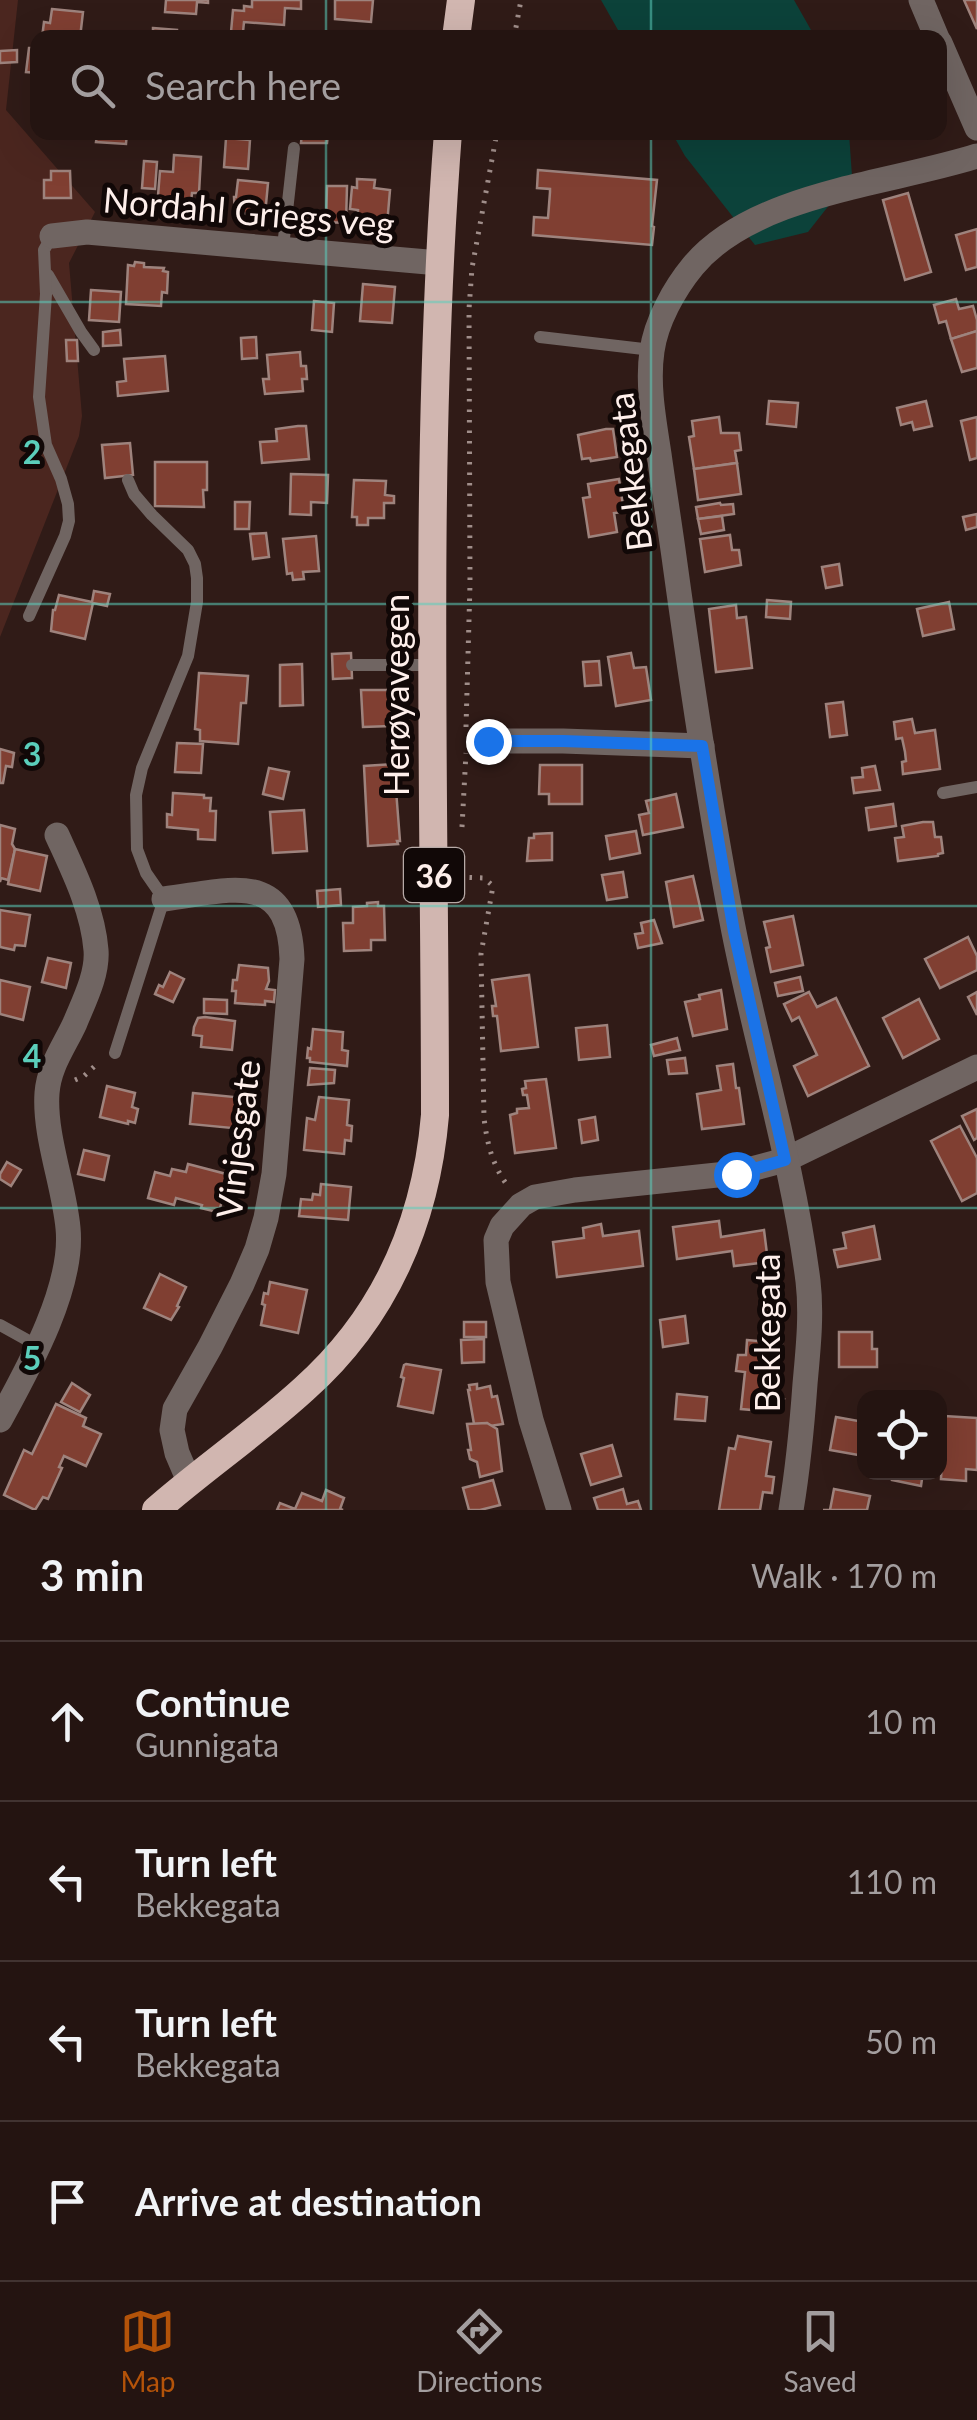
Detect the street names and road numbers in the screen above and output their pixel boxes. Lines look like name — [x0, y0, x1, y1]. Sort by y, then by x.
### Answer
street label: Nordahl Griegs veg — [101, 177, 397, 245]
street label: Bekkegata — [598, 390, 660, 554]
street label: Herøyavegen — [374, 594, 416, 796]
road number: 36 — [404, 848, 464, 902]
street label: Vinjesgate — [206, 1057, 268, 1221]
street label: Bekkegata — [745, 1253, 787, 1413]

